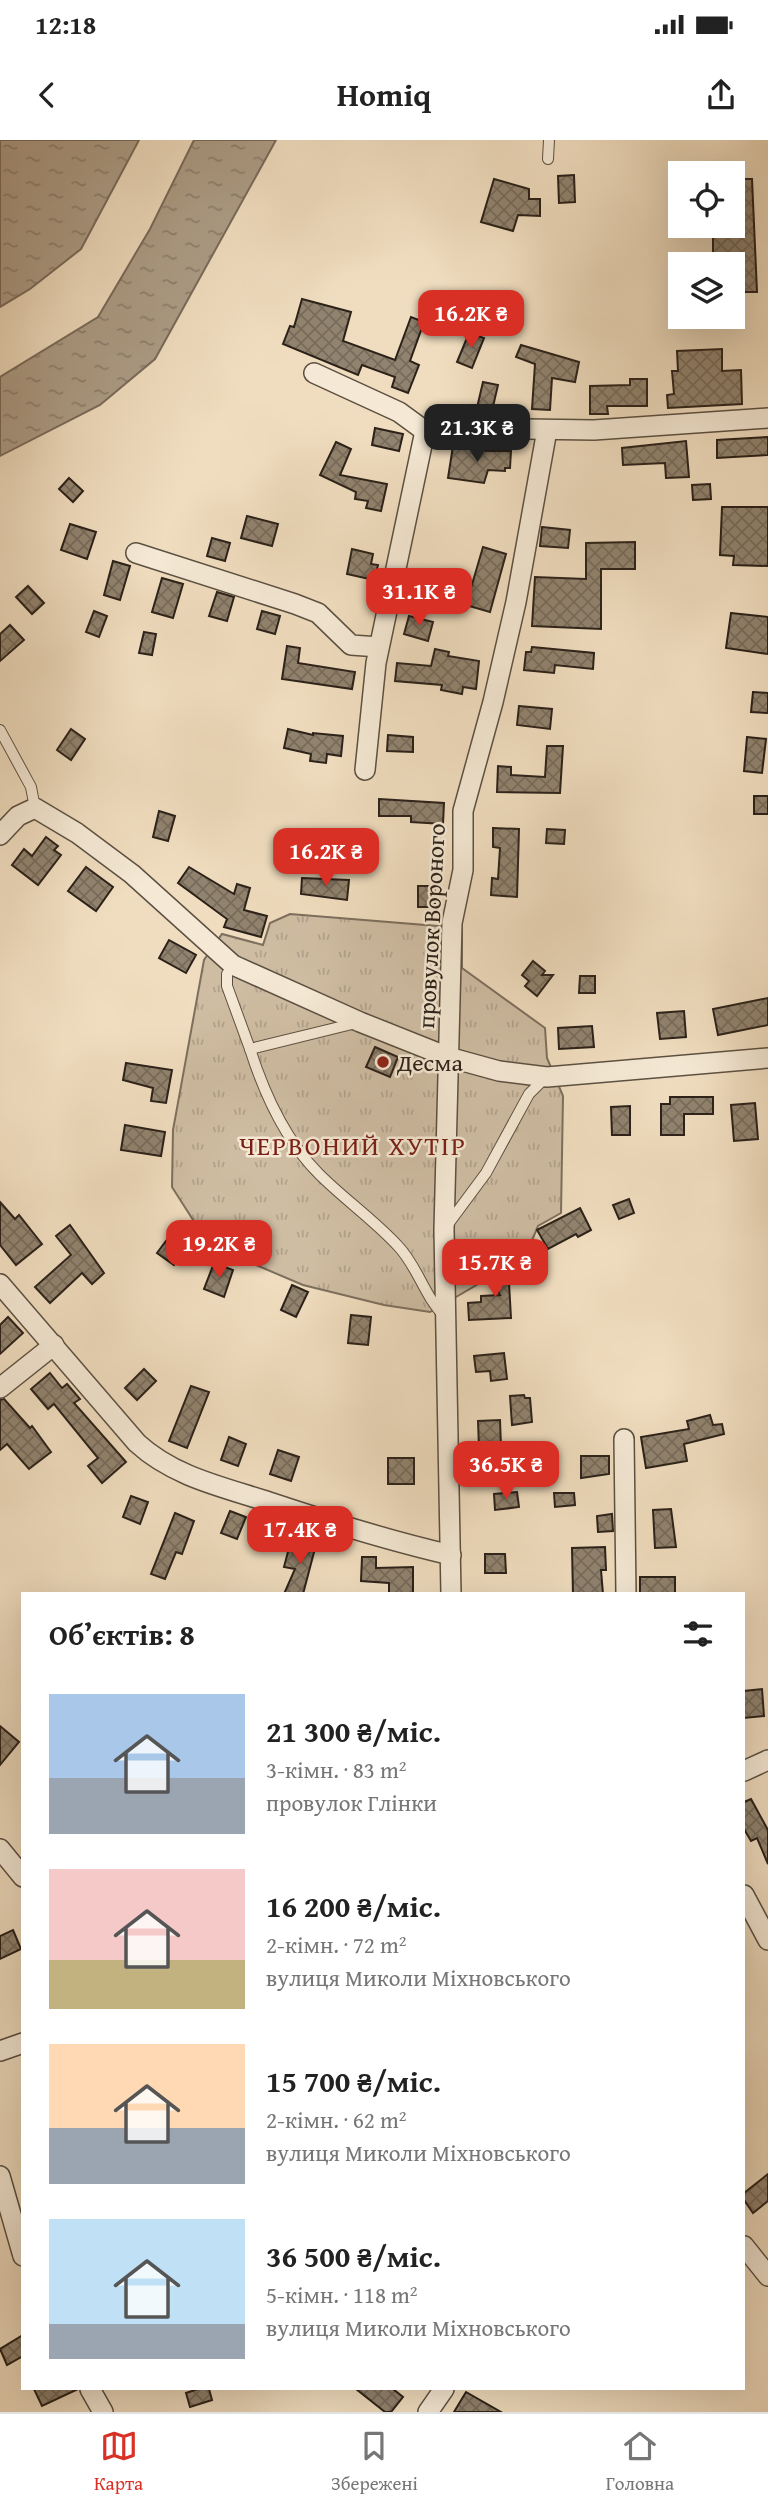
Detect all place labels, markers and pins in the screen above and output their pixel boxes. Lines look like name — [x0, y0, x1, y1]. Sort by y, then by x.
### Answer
pin: 16.2K ₴ — [406, 290, 536, 350]
pin: 21.3K ₴ — [412, 404, 542, 464]
pin: 31.1K ₴ — [354, 568, 484, 628]
pin: 16.2K ₴ — [261, 828, 391, 888]
place label: Десма — [396, 1045, 463, 1080]
marker: Десма — [375, 1054, 391, 1070]
pin: 19.2K ₴ — [154, 1220, 284, 1280]
pin: 15.7K ₴ — [430, 1240, 560, 1299]
pin: 36.5K ₴ — [441, 1442, 571, 1501]
pin: 17.4K ₴ — [235, 1506, 365, 1566]

